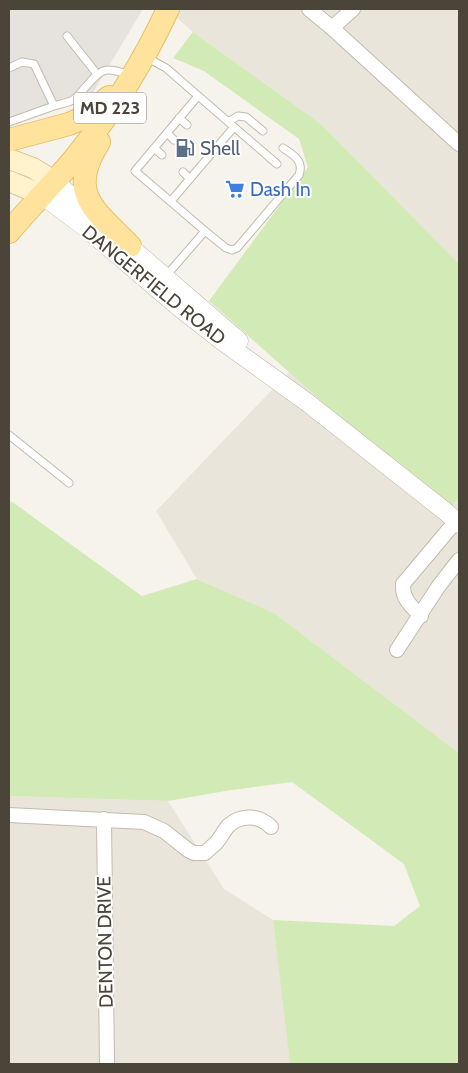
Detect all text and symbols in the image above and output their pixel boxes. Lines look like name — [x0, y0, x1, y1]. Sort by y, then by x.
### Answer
road number: MD 223 — [74, 92, 146, 124]
fuel station icon: Shell — [174, 137, 196, 159]
place label: Shell — [200, 137, 240, 160]
supermarket icon: Dash In — [224, 178, 246, 200]
place label: Dash In — [250, 178, 311, 201]
street label: DANGERFIELD ROAD — [78, 220, 230, 350]
street label: DENTON DRIVE — [92, 876, 118, 1008]

